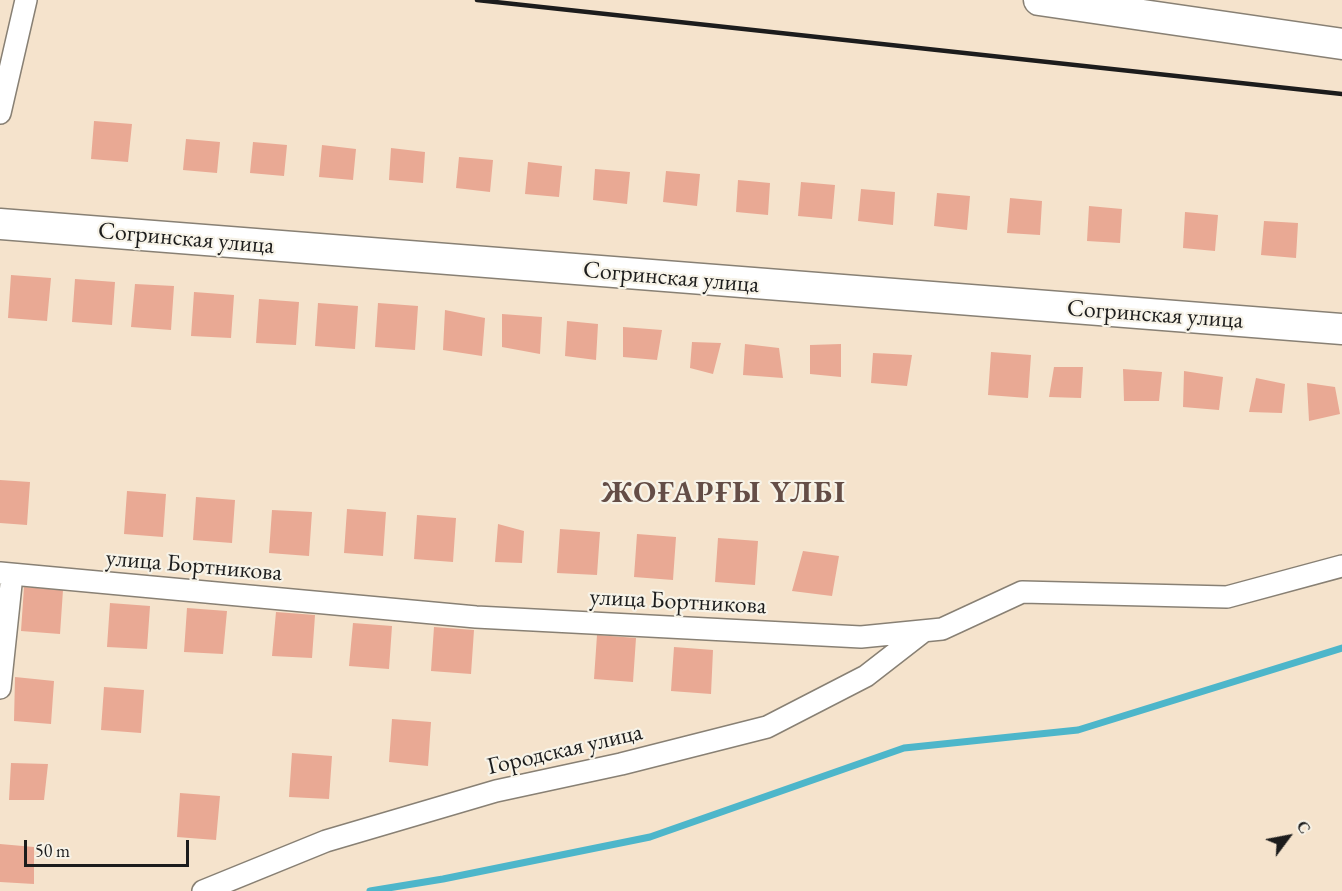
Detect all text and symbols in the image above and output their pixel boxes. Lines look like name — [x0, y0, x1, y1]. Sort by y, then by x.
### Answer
street label: Согринская улица — [97, 217, 275, 261]
street label: Согринская улица — [582, 256, 760, 300]
street label: Согринская улица — [1066, 294, 1244, 336]
district label: ЖОҒАРҒЫ ҮЛБІ — [602, 476, 846, 512]
street label: улица Бортникова — [105, 544, 283, 588]
street label: улица Бортникова — [589, 583, 767, 621]
street label: Городская улица — [485, 718, 645, 782]
north arrow — [1258, 807, 1318, 867]
text: С — [1292, 817, 1316, 838]
scale bar — [27, 828, 192, 866]
text: 50 m — [35, 839, 70, 862]

